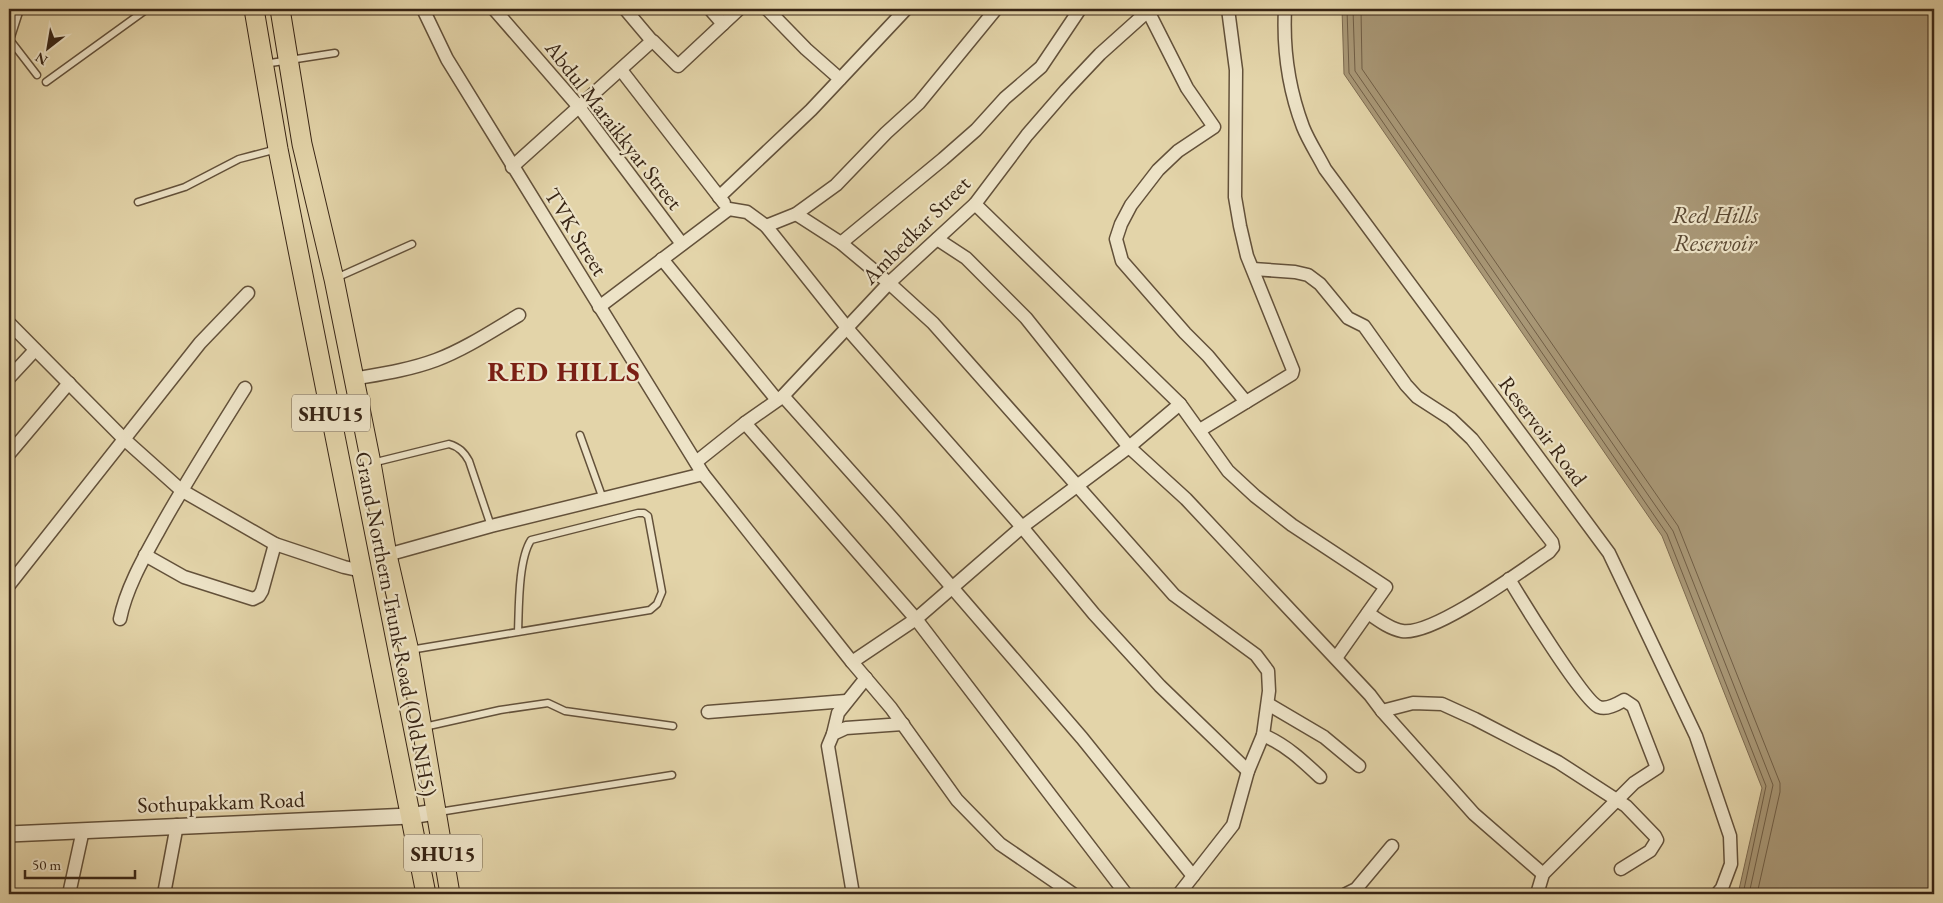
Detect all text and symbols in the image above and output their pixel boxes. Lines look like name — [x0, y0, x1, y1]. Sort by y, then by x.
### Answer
north arrow — [22, 22, 72, 72]
street label: Abdul Maraikkyar Street — [538, 34, 689, 216]
text: N — [31, 48, 51, 70]
street label: Ambedkar Street — [855, 169, 977, 291]
street label: TVK Street — [538, 183, 614, 281]
water label: Red Hills Reservoir — [1672, 199, 1759, 258]
district label: RED HILLS — [487, 353, 641, 389]
street label: Reservoir Road — [1492, 370, 1594, 493]
road number: SHU15 — [292, 394, 370, 432]
street label: Grand Northern Trunk Road (Old NH5) — [348, 449, 444, 799]
street label: Sothupakkam Road — [137, 785, 306, 819]
road number: SHU15 — [404, 834, 482, 871]
scale bar — [25, 848, 135, 880]
text: 50 m — [32, 855, 61, 874]

